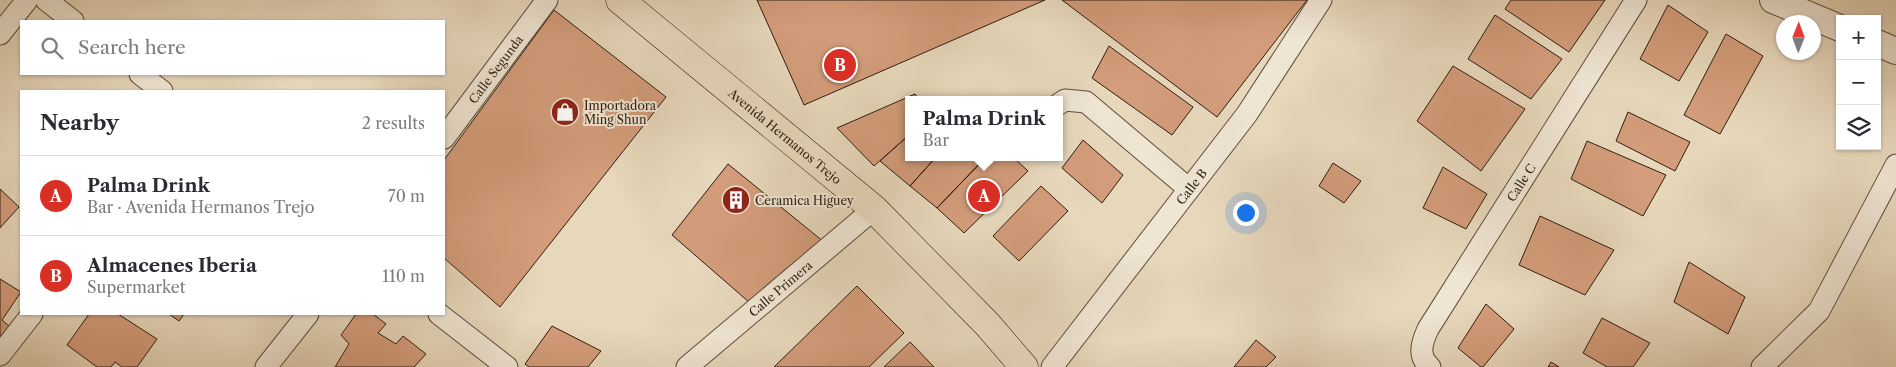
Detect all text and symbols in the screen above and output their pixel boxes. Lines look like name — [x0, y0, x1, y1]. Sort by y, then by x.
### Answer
north arrow — [1776, 15, 1821, 60]
map controls — [1836, 15, 1881, 150]
button: + — [1836, 15, 1881, 60]
search box — [20, 20, 445, 75]
street label: Calle Segunda — [465, 31, 526, 106]
icon: search — [38, 34, 66, 62]
text: Search here — [78, 36, 186, 59]
pin: B — [824, 46, 856, 84]
button: − — [1836, 60, 1881, 105]
street label: Avenida Hermanos Trejo — [725, 84, 845, 187]
popup — [905, 96, 1063, 161]
shop icon: Importadora Ming Shun — [550, 97, 580, 127]
place label: Importadora Ming Shun — [584, 98, 657, 127]
button: layers — [1836, 105, 1881, 150]
text: Palma Drink — [923, 107, 1045, 130]
text: Nearby — [40, 110, 119, 135]
text: 2 results — [362, 113, 425, 133]
text: Bar — [923, 130, 949, 150]
street label: Calle C — [1503, 161, 1538, 204]
street label: Calle B — [1173, 166, 1210, 207]
text: Palma Drink — [87, 174, 210, 197]
pin: A — [968, 177, 1000, 215]
building icon: Ceramica Higuey — [721, 185, 751, 215]
text: A — [50, 186, 62, 206]
text: 70 m — [388, 186, 425, 206]
place label: Ceramica Higuey — [755, 193, 854, 208]
text: Bar · Avenida Hermanos Trejo — [87, 197, 314, 217]
your location — [1233, 200, 1259, 226]
text: Almacenes Iberia — [87, 254, 257, 277]
street label: Calle Primera — [745, 257, 816, 319]
text: B — [50, 266, 62, 286]
text: 110 m — [382, 266, 425, 286]
text: Supermarket — [87, 277, 185, 297]

